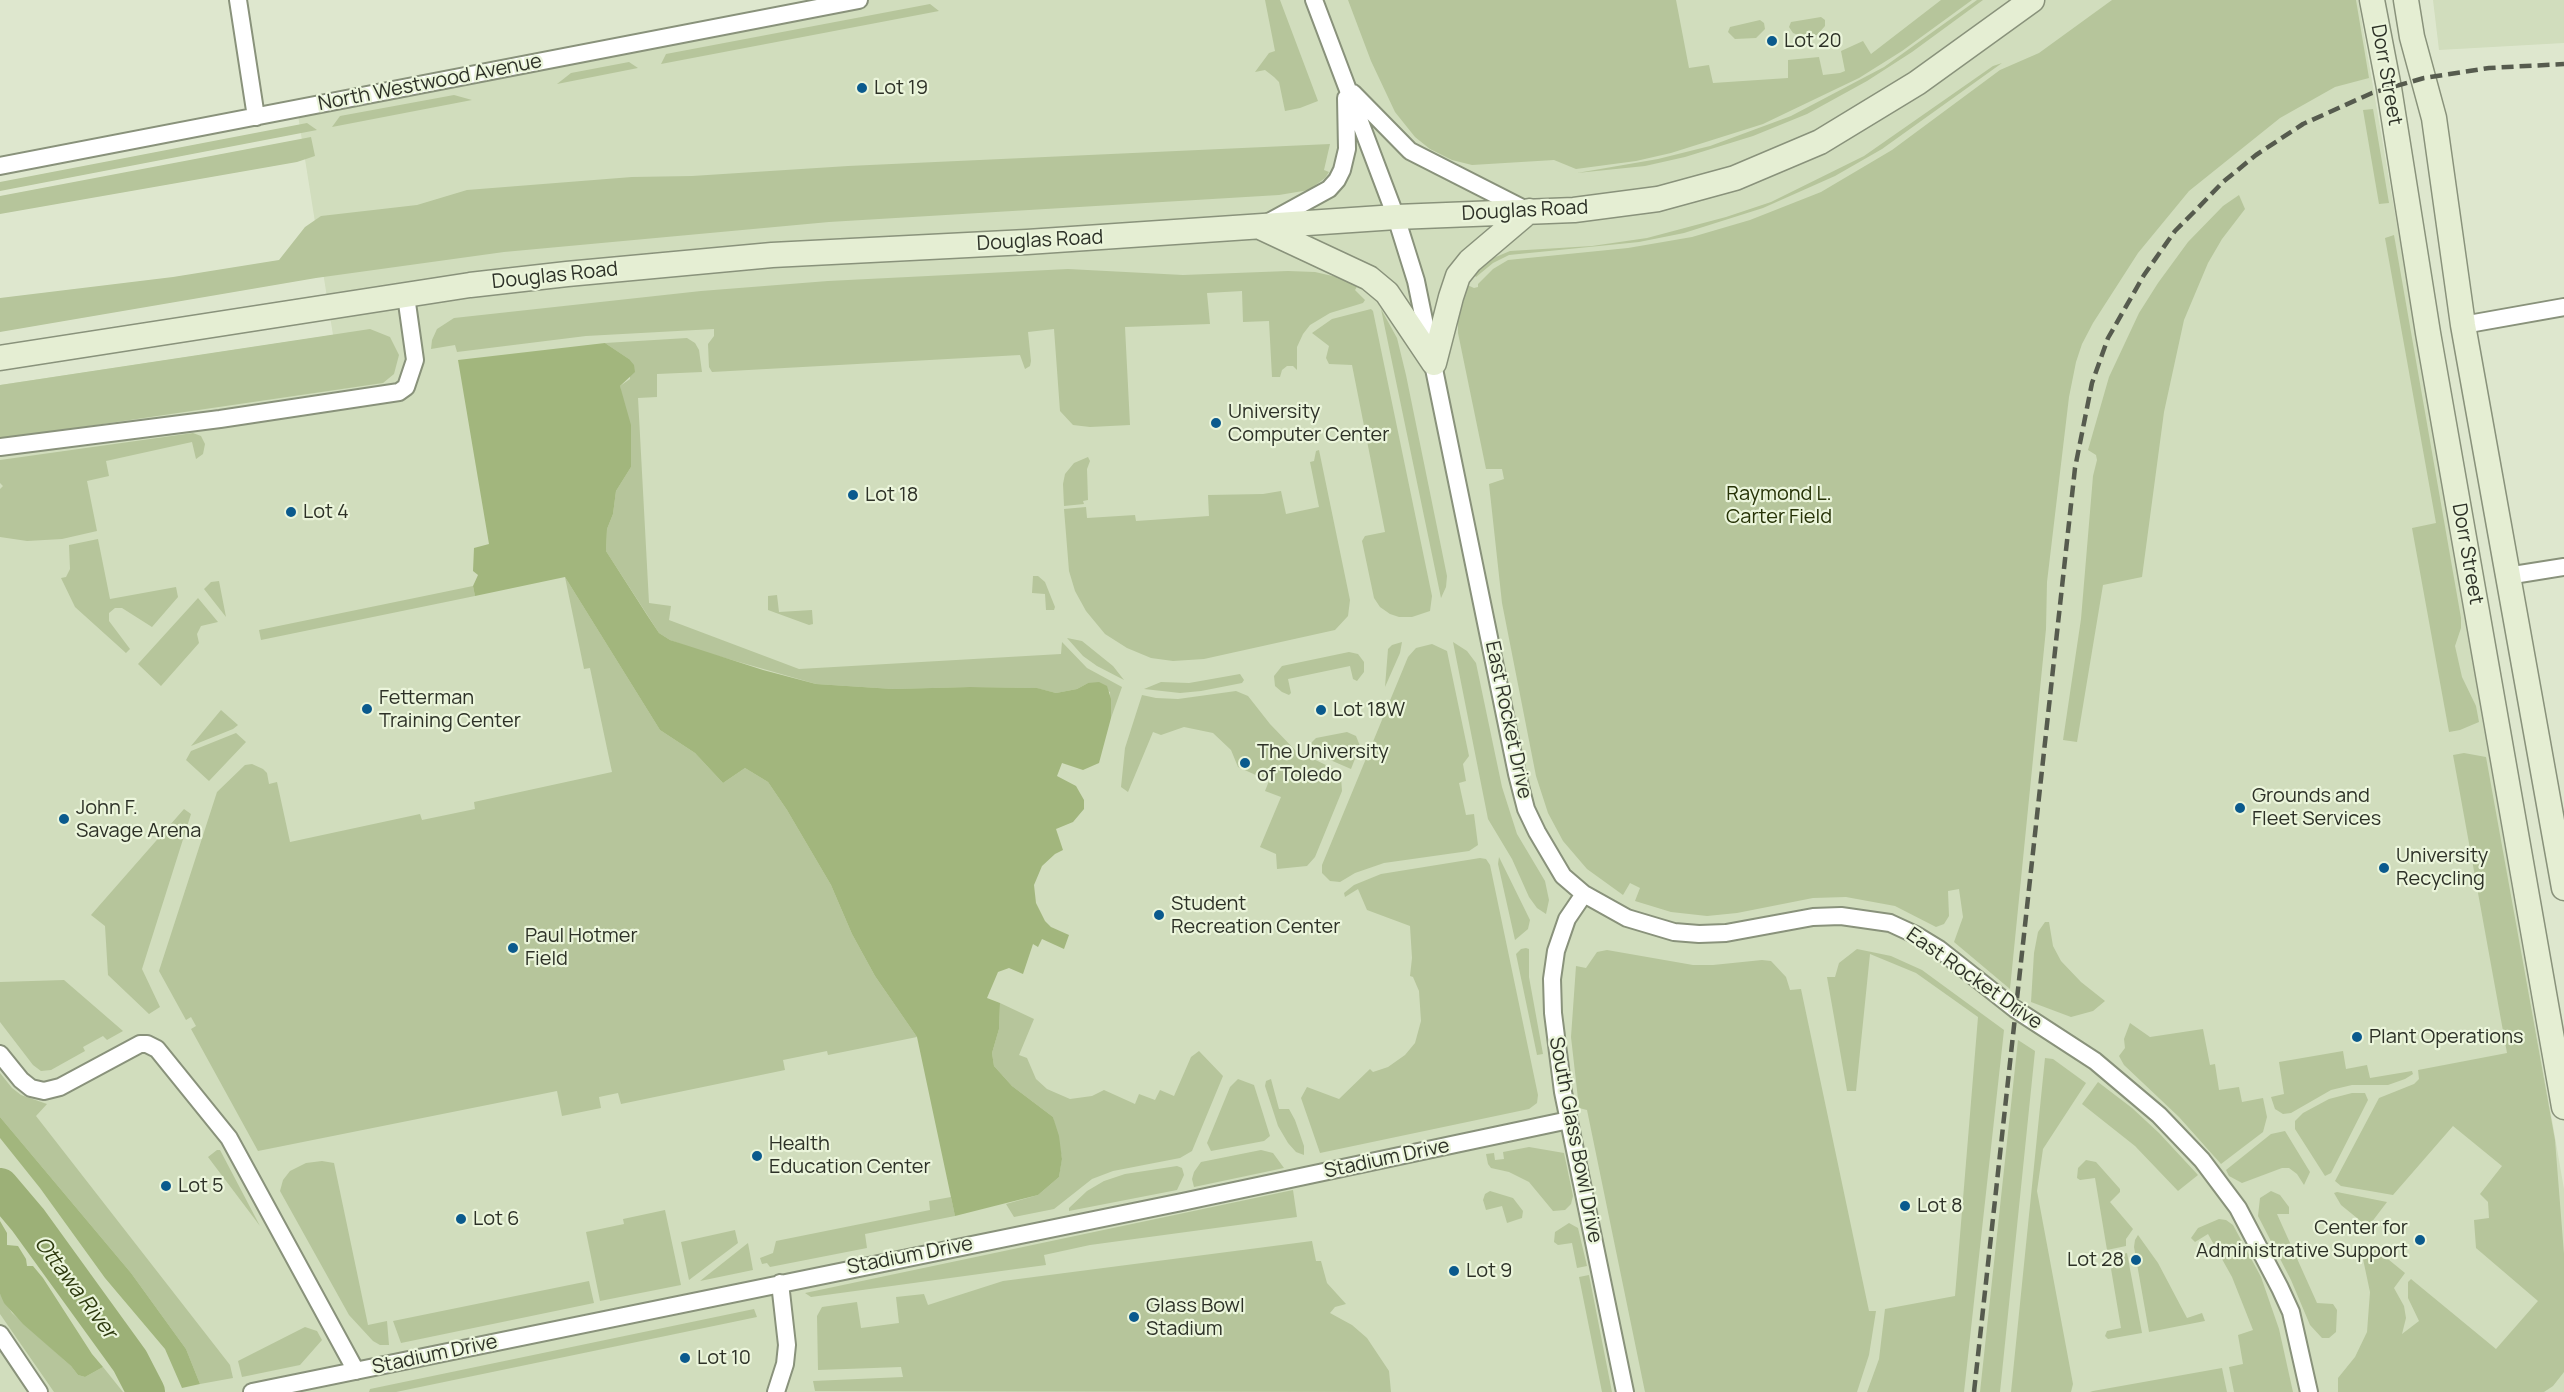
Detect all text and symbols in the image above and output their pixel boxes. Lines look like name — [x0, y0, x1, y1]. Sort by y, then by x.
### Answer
street label: Dorr Street — [2365, 22, 2407, 128]
place label: Lot 20 — [1784, 29, 1842, 53]
marker: Lot 20 — [1765, 34, 1779, 48]
street label: North Westwood Avenue — [316, 50, 544, 116]
place label: Lot 19 — [874, 76, 928, 100]
marker: Lot 19 — [855, 81, 869, 95]
street label: Douglas Road — [1461, 196, 1589, 226]
street label: Douglas Road — [976, 226, 1104, 256]
street label: Douglas Road — [491, 257, 619, 295]
place label: University Computer Center — [1228, 400, 1389, 447]
marker: University Computer Center — [1209, 416, 1223, 430]
park label: Raymond L. Carter Field — [1726, 482, 1832, 529]
place label: Lot 18 — [865, 483, 918, 507]
marker: Lot 18 — [846, 488, 860, 502]
place label: Lot 4 — [303, 500, 349, 524]
street label: Dorr Street — [2446, 501, 2488, 607]
marker: Lot 4 — [284, 505, 298, 519]
street label: East Rocket Drive — [1480, 639, 1536, 801]
place label: Fetterman Training Center — [379, 686, 521, 733]
place label: Lot 18W — [1333, 698, 1405, 722]
marker: Fetterman Training Center — [360, 702, 374, 716]
marker: Lot 18W — [1314, 703, 1328, 717]
place label: The University of Toledo — [1257, 740, 1389, 787]
marker: The University of Toledo — [1238, 756, 1252, 770]
place label: Grounds and Fleet Services — [2252, 784, 2381, 831]
place label: John F. Savage Arena — [76, 796, 201, 843]
marker: Grounds and Fleet Services — [2233, 801, 2247, 815]
marker: John F. Savage Arena — [57, 812, 71, 826]
place label: University Recycling — [2396, 844, 2488, 891]
marker: University Recycling — [2377, 861, 2391, 875]
place label: Student Recreation Center — [1171, 892, 1340, 939]
marker: Student Recreation Center — [1152, 908, 1166, 922]
street label: East Rocket Drive — [1901, 923, 2047, 1035]
place label: Paul Hotmer Field — [525, 924, 638, 971]
marker: Paul Hotmer Field — [506, 941, 520, 955]
place label: Plant Operations — [2369, 1025, 2524, 1049]
marker: Plant Operations — [2350, 1030, 2364, 1044]
street label: South Glass Bowl Drive — [1543, 1035, 1607, 1245]
place label: Health Education Center — [769, 1132, 931, 1179]
street label: Stadium Drive — [1322, 1134, 1452, 1184]
marker: Health Education Center — [750, 1149, 764, 1163]
place label: Lot 5 — [178, 1174, 224, 1198]
marker: Lot 5 — [159, 1179, 173, 1193]
place label: Lot 8 — [1917, 1194, 1963, 1218]
marker: Lot 8 — [1898, 1199, 1912, 1213]
place label: Lot 6 — [473, 1207, 519, 1231]
marker: Lot 6 — [454, 1212, 468, 1226]
place label: Center for Administrative Support — [2196, 1216, 2408, 1263]
water label: Ottawa River — [28, 1232, 122, 1344]
street label: Stadium Drive — [845, 1232, 975, 1280]
marker: Center for Administrative Support — [2413, 1233, 2427, 1247]
place label: Lot 28 — [2067, 1248, 2124, 1272]
marker: Lot 28 — [2129, 1253, 2143, 1267]
place label: Lot 9 — [1466, 1259, 1512, 1283]
marker: Lot 9 — [1447, 1264, 1461, 1278]
place label: Glass Bowl Stadium — [1146, 1294, 1245, 1341]
marker: Glass Bowl Stadium — [1127, 1310, 1141, 1324]
street label: Stadium Drive — [370, 1330, 500, 1380]
place label: Lot 10 — [697, 1346, 751, 1370]
marker: Lot 10 — [678, 1351, 692, 1365]

